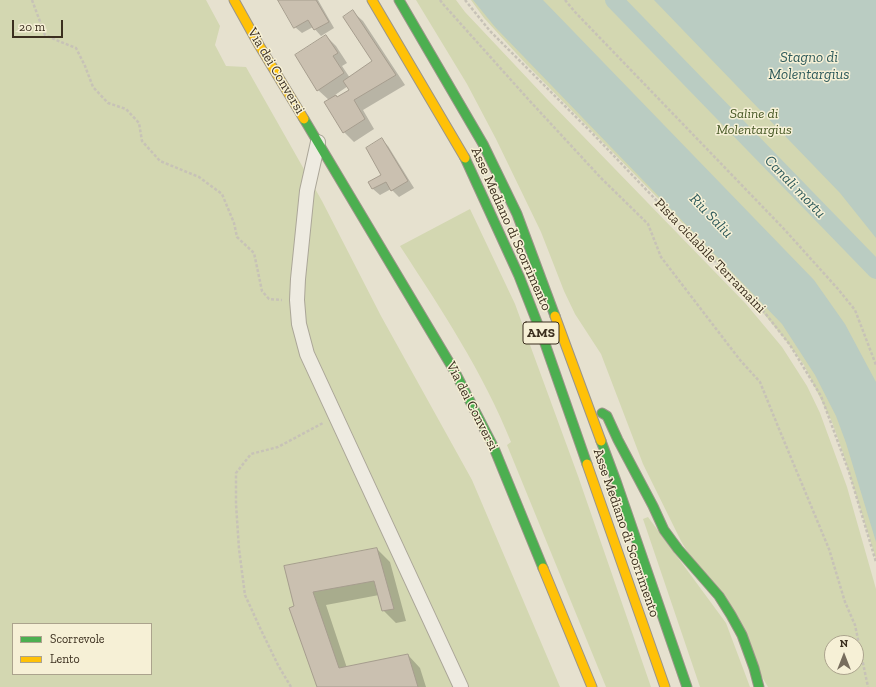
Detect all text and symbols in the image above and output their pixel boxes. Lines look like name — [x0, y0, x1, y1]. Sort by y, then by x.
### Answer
scale bar — [14, 12, 65, 38]
text: 20 m — [19, 20, 45, 34]
street label: Via dei Conversi — [244, 25, 308, 117]
water label: Stagno di Molentargius — [768, 49, 850, 84]
park label: Saline di Molentargius — [716, 106, 792, 138]
street label: Asse Mediano di Scorrimento — [467, 145, 555, 313]
water label: Canali mortu — [761, 152, 829, 222]
water label: Riu Saliu — [686, 190, 736, 242]
street label: Pista ciclabile Terramaini — [651, 195, 769, 317]
road number: AMS — [523, 322, 559, 344]
street label: Via dei Conversi — [442, 359, 502, 453]
street label: Asse Mediano di Scorrimento — [589, 447, 663, 619]
legend — [12, 623, 152, 675]
text: Scorrevole — [50, 632, 105, 646]
north arrow — [824, 635, 864, 675]
text: N — [840, 637, 848, 650]
text: Lento — [50, 652, 80, 666]

